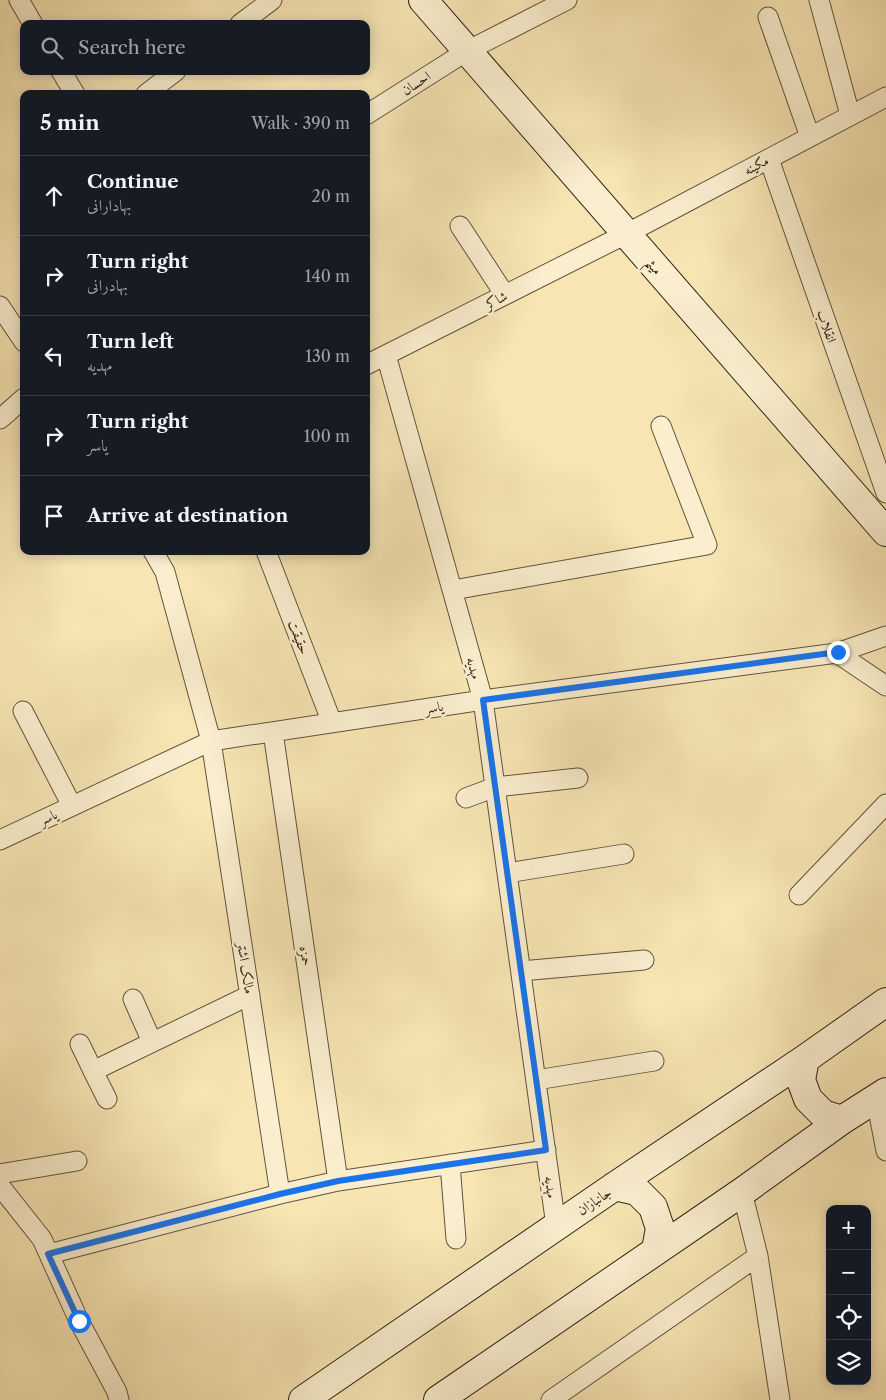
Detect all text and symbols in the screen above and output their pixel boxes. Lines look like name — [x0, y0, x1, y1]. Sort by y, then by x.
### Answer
search box — [20, 20, 370, 75]
icon: search — [38, 34, 66, 62]
text: Search here — [78, 36, 186, 59]
street label: احسان — [398, 67, 434, 99]
text: 5 min — [40, 110, 100, 135]
text: Walk · 390 m — [251, 113, 350, 133]
street label: مکینه — [740, 151, 772, 179]
text: Continue — [87, 170, 179, 193]
icon: ahead — [40, 182, 68, 210]
text: 20 m — [311, 186, 350, 206]
text: بهادارانی — [87, 195, 131, 215]
text: Turn right — [87, 250, 188, 273]
street label: میثم — [638, 254, 666, 281]
icon: right — [40, 262, 68, 290]
text: 140 m — [305, 266, 350, 286]
text: بهادرانی — [87, 275, 128, 295]
street label: شاکر — [480, 287, 510, 314]
street label: انقلاب — [813, 307, 841, 345]
text: Turn left — [87, 330, 174, 353]
icon: left — [40, 342, 68, 370]
text: 130 m — [305, 346, 350, 366]
text: مهدیه — [87, 355, 112, 375]
text: Turn right — [87, 410, 188, 433]
icon: right — [40, 422, 68, 450]
text: 100 m — [304, 426, 350, 446]
text: یاسر — [87, 435, 108, 455]
icon: arrive — [40, 502, 68, 530]
text: Arrive at destination — [87, 504, 288, 527]
street label: حقیقت — [284, 617, 314, 657]
route end — [827, 641, 850, 664]
street label: مهدیه — [461, 655, 486, 681]
street label: یاسر — [422, 696, 446, 719]
street label: یاسر — [34, 804, 62, 831]
street label: مالک اشتر — [233, 939, 259, 995]
street label: حمزه — [296, 945, 316, 967]
street label: مهدیه — [540, 1175, 561, 1199]
street label: جانبازان — [573, 1183, 615, 1219]
map controls — [826, 1205, 871, 1385]
button: + — [826, 1205, 871, 1250]
button: − — [826, 1250, 871, 1295]
button: locate — [826, 1295, 871, 1340]
route start — [68, 1310, 91, 1333]
button: layers — [826, 1340, 871, 1385]

